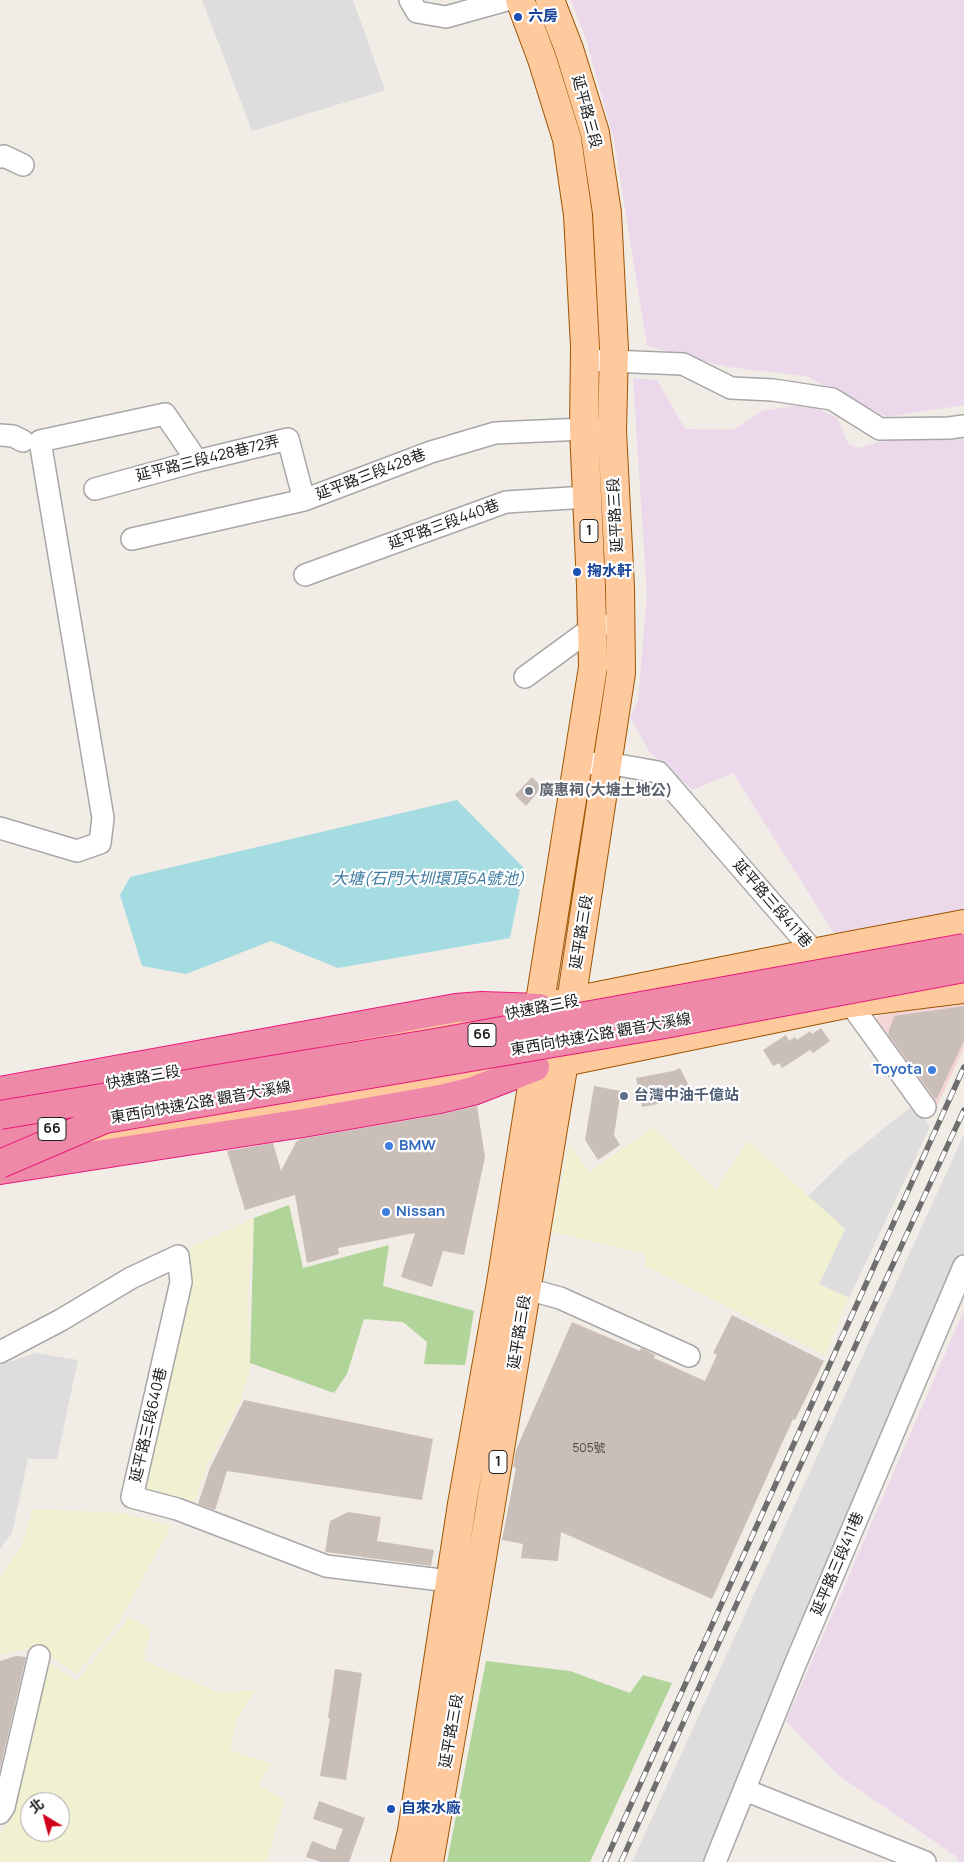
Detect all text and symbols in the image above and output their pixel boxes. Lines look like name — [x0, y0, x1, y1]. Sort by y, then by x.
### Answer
place label: 六房 — [528, 8, 558, 26]
marker: 六房 — [512, 11, 524, 23]
street label: 延平路三段 — [568, 73, 604, 151]
street label: 延平路三段428巷72弄 — [134, 432, 282, 486]
street label: 延平路三段428巷 — [314, 446, 428, 504]
street label: 延平路三段 — [605, 477, 627, 553]
street label: 延平路三段440巷 — [386, 497, 502, 553]
road number: 1 — [580, 520, 598, 542]
place label: 掬水軒 — [587, 563, 632, 581]
marker: 掬水軒 — [571, 566, 583, 578]
place label: 廣惠祠(大塘土地公) — [539, 782, 673, 800]
marker: 廣惠祠(大塘土地公) — [523, 785, 535, 797]
street label: 延平路三段411巷 — [729, 856, 815, 952]
water label: 大塘(石門大圳環頂5A號池) — [331, 870, 525, 890]
street label: 延平路三段 — [567, 894, 597, 970]
street label: 快速路三段 — [503, 992, 581, 1024]
street label: 東西向快速公路 觀音大溪線 — [509, 1010, 693, 1060]
road number: 66 — [468, 1024, 496, 1046]
place label: Toyota — [873, 1061, 922, 1079]
street label: 快速路三段 — [105, 1063, 181, 1093]
marker: Toyota — [926, 1064, 938, 1076]
street label: 東西向快速公路 觀音大溪線 — [109, 1078, 293, 1128]
place label: 台灣中油千億站 — [634, 1087, 739, 1105]
marker: 台灣中油千億站 — [618, 1090, 630, 1102]
road number: 66 — [38, 1118, 66, 1140]
place label: BMW — [399, 1137, 436, 1155]
marker: BMW — [383, 1140, 395, 1152]
place label: Nissan — [396, 1203, 445, 1221]
marker: Nissan — [380, 1206, 392, 1218]
street label: 延平路三段 — [505, 1294, 535, 1370]
street label: 延平路三段640巷 — [127, 1366, 171, 1484]
house number: 505號 — [572, 1442, 606, 1456]
road number: 1 — [489, 1450, 507, 1474]
street label: 延平路三段411巷 — [808, 1510, 868, 1618]
street label: 延平路三段 — [437, 1693, 467, 1769]
north arrow — [20, 1792, 70, 1842]
text: 北 — [25, 1794, 48, 1817]
place label: 自來水廠 — [401, 1800, 461, 1818]
marker: 自來水廠 — [385, 1803, 397, 1815]

